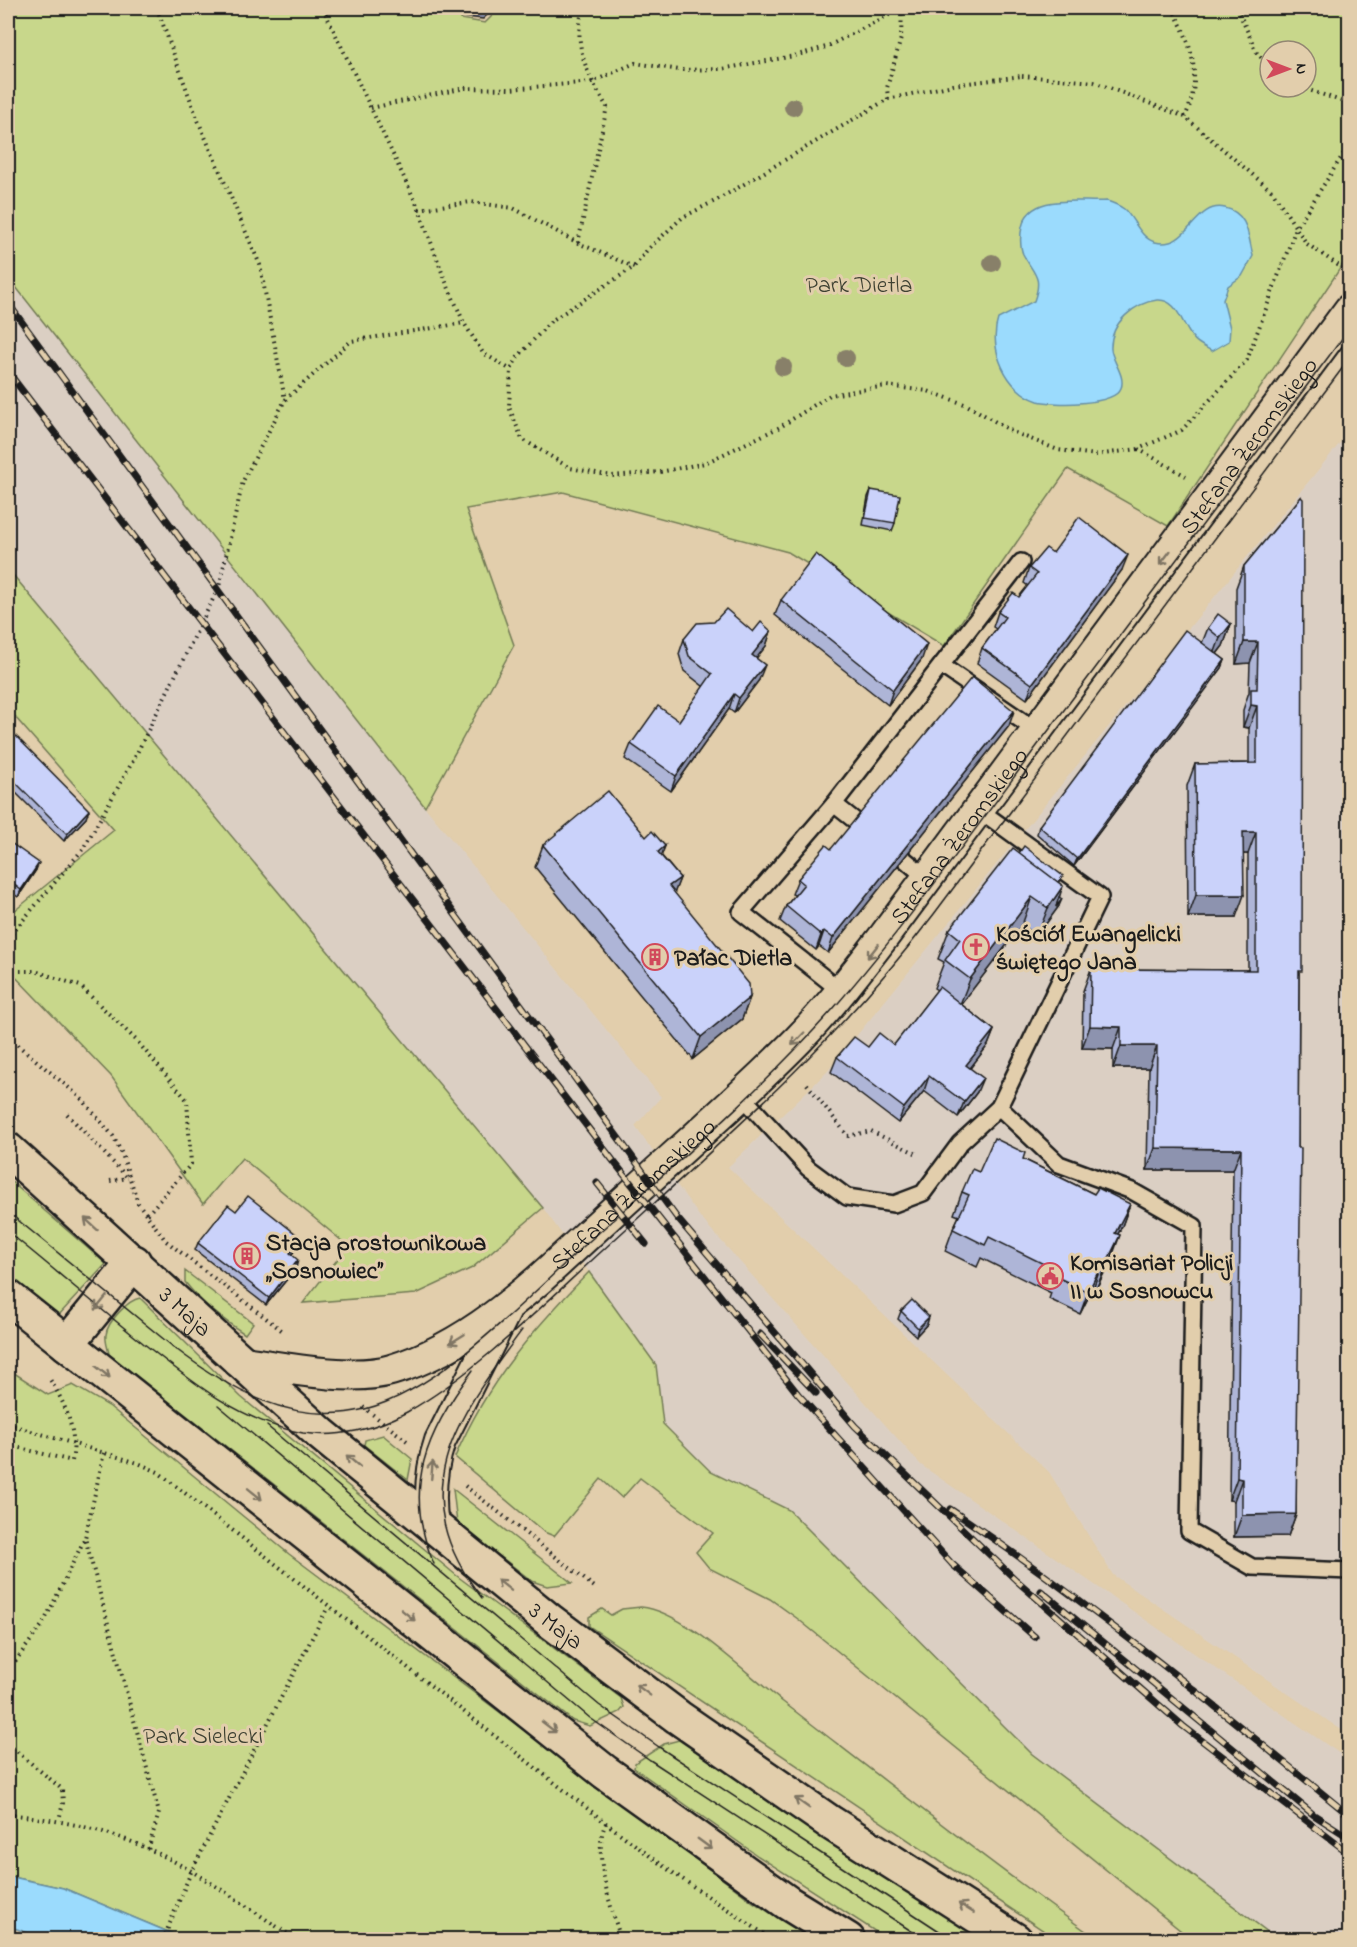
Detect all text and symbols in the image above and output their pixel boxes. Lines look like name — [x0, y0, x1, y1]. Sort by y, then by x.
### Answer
north arrow — [1258, 39, 1318, 99]
text: N — [1289, 64, 1313, 75]
park label: Park Dietla — [805, 269, 913, 304]
street label: Stefana Żeromskiego — [1173, 351, 1328, 543]
one-way arrow — [1158, 550, 1171, 566]
street label: Stefana Żeromskiego — [883, 741, 1038, 933]
place label: Kościół Ewangelicki świętego Jana — [996, 918, 1181, 982]
church icon: Kościół Ewangelicki świętego Jana — [961, 932, 991, 962]
building icon: Pałac Dietla — [640, 942, 670, 972]
place label: Pałac Dietla — [674, 942, 792, 977]
one-way arrow — [866, 942, 879, 958]
one-way arrow — [791, 1031, 806, 1046]
street label: Stefana Żeromskiego — [544, 1111, 725, 1281]
one-way arrow — [83, 1217, 98, 1231]
place label: Stacja prostownikowa „Sosnowiec” — [265, 1227, 486, 1290]
building icon: Stacja prostownikowa „Sosnowiec” — [232, 1241, 262, 1271]
place label: Komisariat Policji II w Sosnowcu — [1070, 1247, 1233, 1310]
public building icon: Komisariat Policji II w Sosnowcu — [1035, 1261, 1065, 1291]
street label: 3 Maja — [150, 1280, 218, 1347]
one-way arrow — [94, 1295, 107, 1311]
one-way arrow — [449, 1333, 466, 1345]
one-way arrow — [95, 1366, 111, 1379]
one-way arrow — [346, 1454, 361, 1468]
one-way arrow — [427, 1460, 438, 1480]
one-way arrow — [247, 1487, 263, 1500]
one-way arrow — [496, 1578, 512, 1591]
street label: 3 Maja — [520, 1595, 590, 1660]
one-way arrow — [400, 1609, 416, 1622]
one-way arrow — [635, 1684, 651, 1697]
park label: Park Sielecki — [143, 1720, 263, 1755]
one-way arrow — [541, 1721, 557, 1734]
one-way arrow — [794, 1797, 811, 1809]
one-way arrow — [697, 1837, 713, 1850]
one-way arrow — [958, 1902, 975, 1914]

